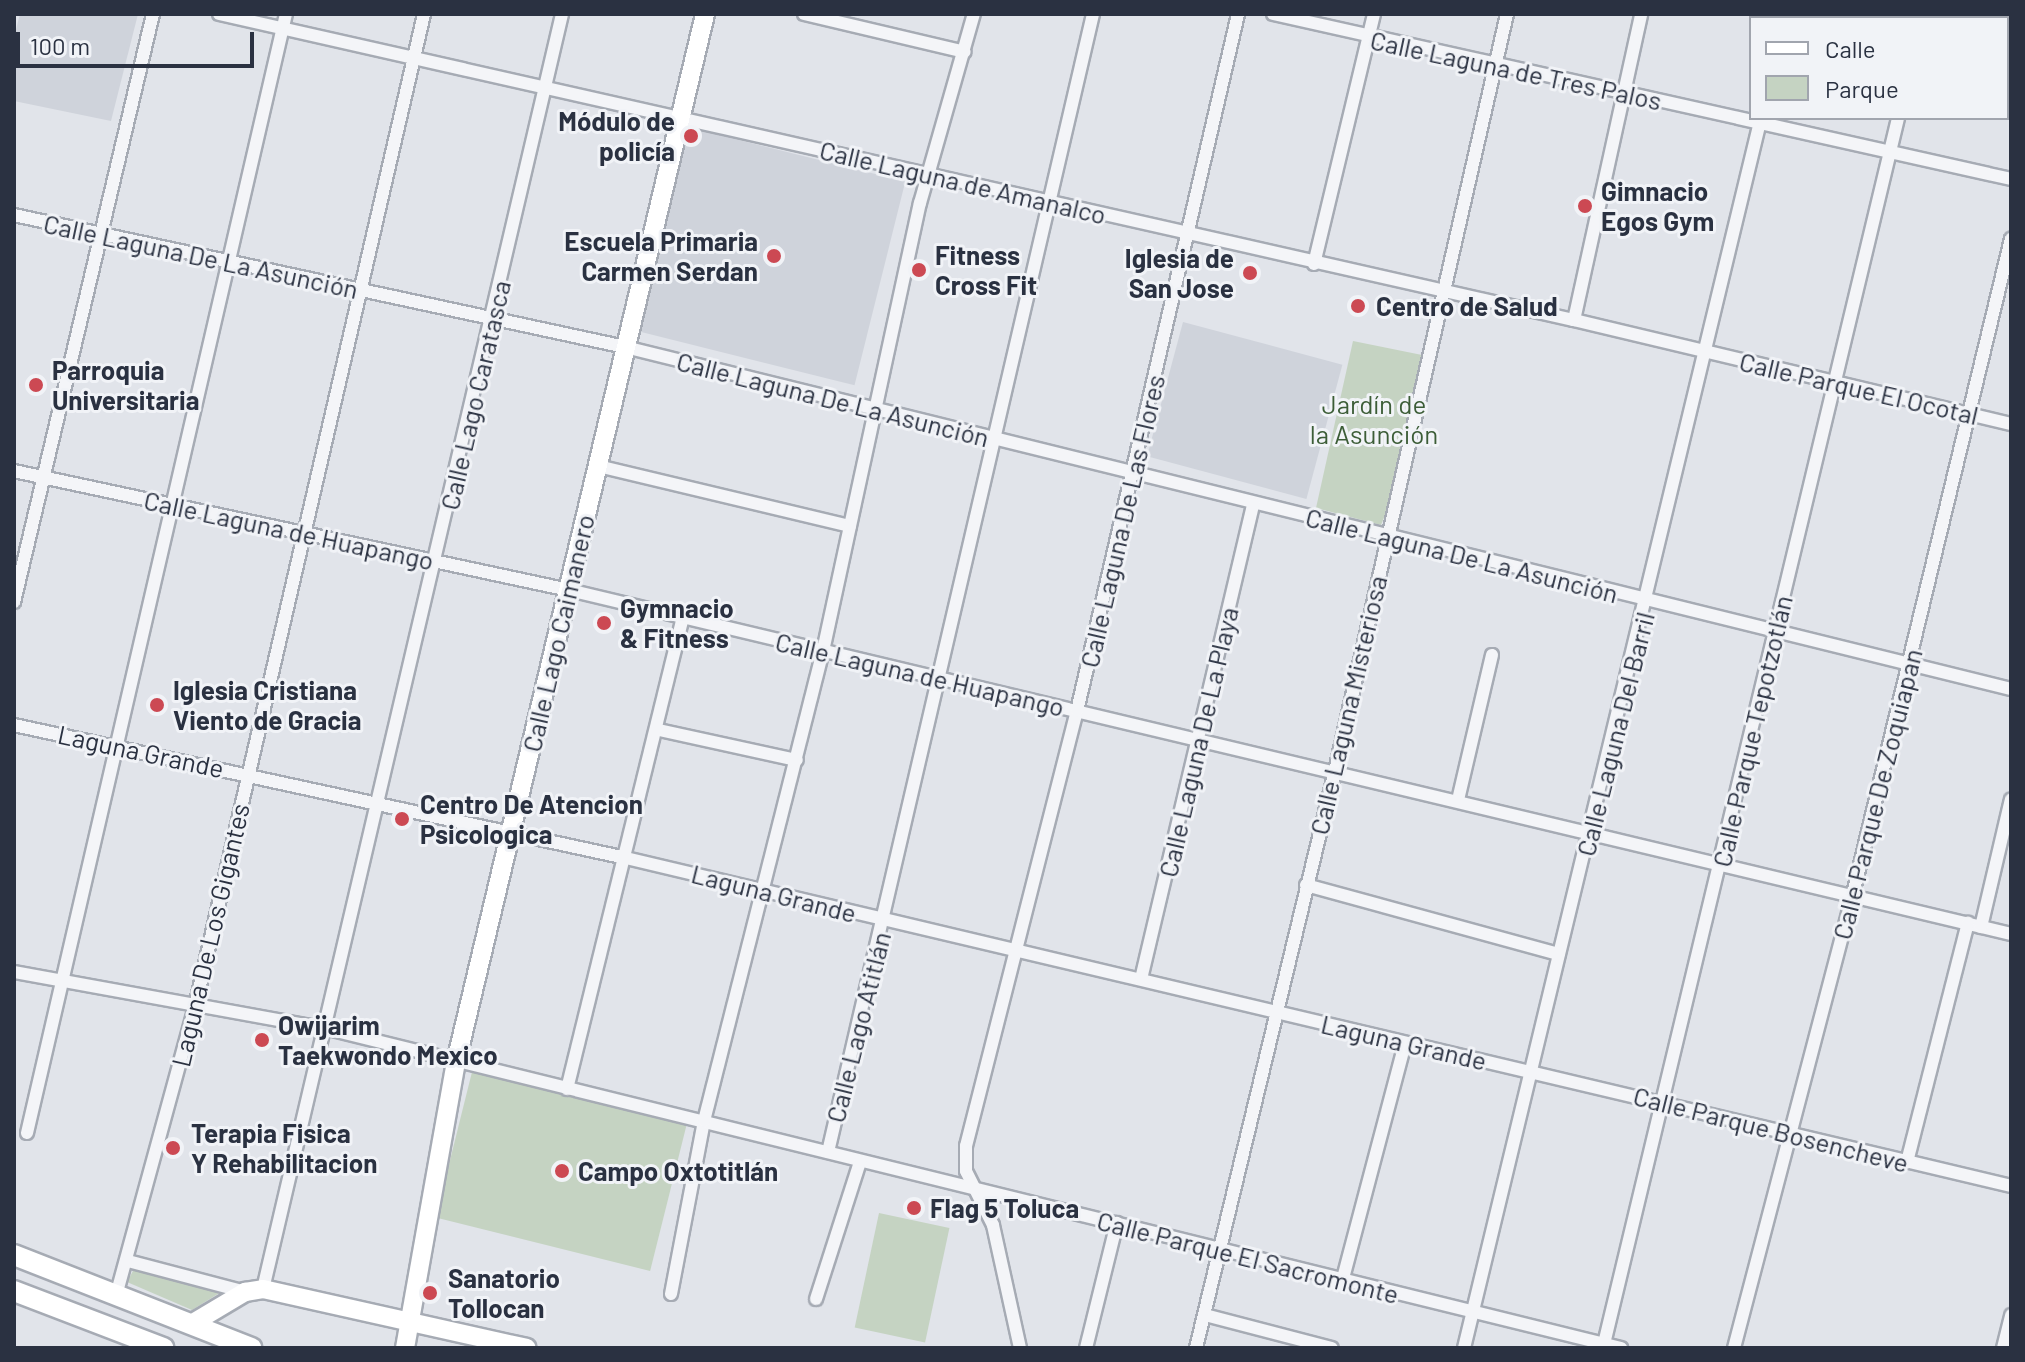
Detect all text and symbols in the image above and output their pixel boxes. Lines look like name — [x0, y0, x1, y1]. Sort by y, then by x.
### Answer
scale bar — [20, 16, 258, 66]
legend — [1749, 16, 2009, 120]
street label: Calle Laguna de Tres Palos — [1368, 24, 1664, 116]
text: 100 m — [30, 31, 90, 60]
text: Calle — [1825, 34, 1876, 63]
text: Parque — [1825, 74, 1899, 103]
place label: Módulo de policía — [558, 105, 675, 166]
marker: Módulo de policía — [682, 127, 700, 145]
street label: Calle Laguna de Amanalco — [817, 134, 1109, 230]
place label: Gimnacio Egos Gym — [1601, 175, 1714, 236]
marker: Gimnacio Egos Gym — [1576, 197, 1594, 215]
street label: Calle Laguna De La Asunción — [41, 207, 361, 305]
place label: Escuela Primaria Carmen Serdan — [564, 225, 758, 286]
place label: Fitness Cross Fit — [935, 239, 1037, 300]
place label: Iglesia de San Jose — [1125, 242, 1234, 304]
marker: Escuela Primaria Carmen Serdan — [765, 247, 783, 265]
marker: Fitness Cross Fit — [910, 261, 928, 279]
marker: Iglesia de San Jose — [1241, 264, 1259, 282]
street label: Calle Lago Caratasca — [433, 277, 517, 513]
place label: Centro de Salud — [1376, 290, 1558, 322]
marker: Centro de Salud — [1347, 295, 1369, 317]
street label: Calle Laguna De La Asunción — [674, 345, 992, 453]
street label: Calle Parque El Ocotal — [1736, 345, 1982, 431]
place label: Parroquia Universitaria — [52, 354, 199, 416]
street label: Calle Laguna De Las Flores — [1073, 372, 1171, 670]
marker: Parroquia Universitaria — [27, 376, 45, 394]
park label: Jardín de la Asunción — [1310, 388, 1438, 450]
street label: Calle Laguna de Huapango — [141, 484, 437, 576]
street label: Calle Laguna De La Asunción — [1303, 501, 1621, 609]
street label: Calle Lago Caimanero — [515, 511, 601, 755]
street label: Calle Laguna Misteriosa — [1303, 572, 1393, 838]
place label: Gymnacio & Fitness — [620, 592, 734, 654]
street label: Calle Parque Tepotzotlán — [1706, 592, 1798, 870]
street label: Calle Laguna De La Playa — [1152, 604, 1244, 880]
street label: Calle Laguna Del Barril — [1570, 609, 1660, 859]
marker: Gymnacio & Fitness — [595, 614, 613, 632]
street label: Calle Laguna de Huapango — [773, 626, 1067, 722]
street label: Calle Parque De Zoquiapan — [1826, 645, 1928, 943]
place label: Iglesia Cristiana Viento de Gracia — [173, 674, 361, 736]
marker: Iglesia Cristiana Viento de Gracia — [148, 696, 166, 714]
street label: Laguna Grande — [55, 718, 227, 784]
place label: Centro De Atencion Psicologica — [420, 788, 643, 850]
street label: Laguna De Los Gigantes — [165, 800, 255, 1070]
marker: Centro De Atencion Psicologica — [391, 808, 413, 830]
street label: Laguna Grande — [688, 857, 860, 929]
street label: Calle Lago Atitlán — [819, 928, 897, 1126]
street label: Laguna Grande — [1318, 1008, 1490, 1076]
place label: Owijarim Taekwondo Mexico — [278, 1009, 498, 1070]
marker: Owijarim Taekwondo Mexico — [253, 1031, 271, 1049]
street label: Calle Parque Bosencheve — [1630, 1080, 1912, 1178]
place label: Terapia Fisica Y Rehabilitacion — [191, 1117, 377, 1178]
marker: Terapia Fisica Y Rehabilitacion — [162, 1137, 184, 1159]
place label: Campo Oxtotitlán — [578, 1155, 778, 1187]
marker: Campo Oxtotitlán — [553, 1162, 571, 1180]
place label: Flag 5 Toluca — [930, 1192, 1079, 1224]
marker: Flag 5 Toluca — [905, 1199, 923, 1217]
street label: Calle Parque El Sacromonte — [1094, 1204, 1402, 1310]
place label: Sanatorio Tollocan — [448, 1262, 560, 1324]
marker: Sanatorio Tollocan — [419, 1282, 441, 1304]

